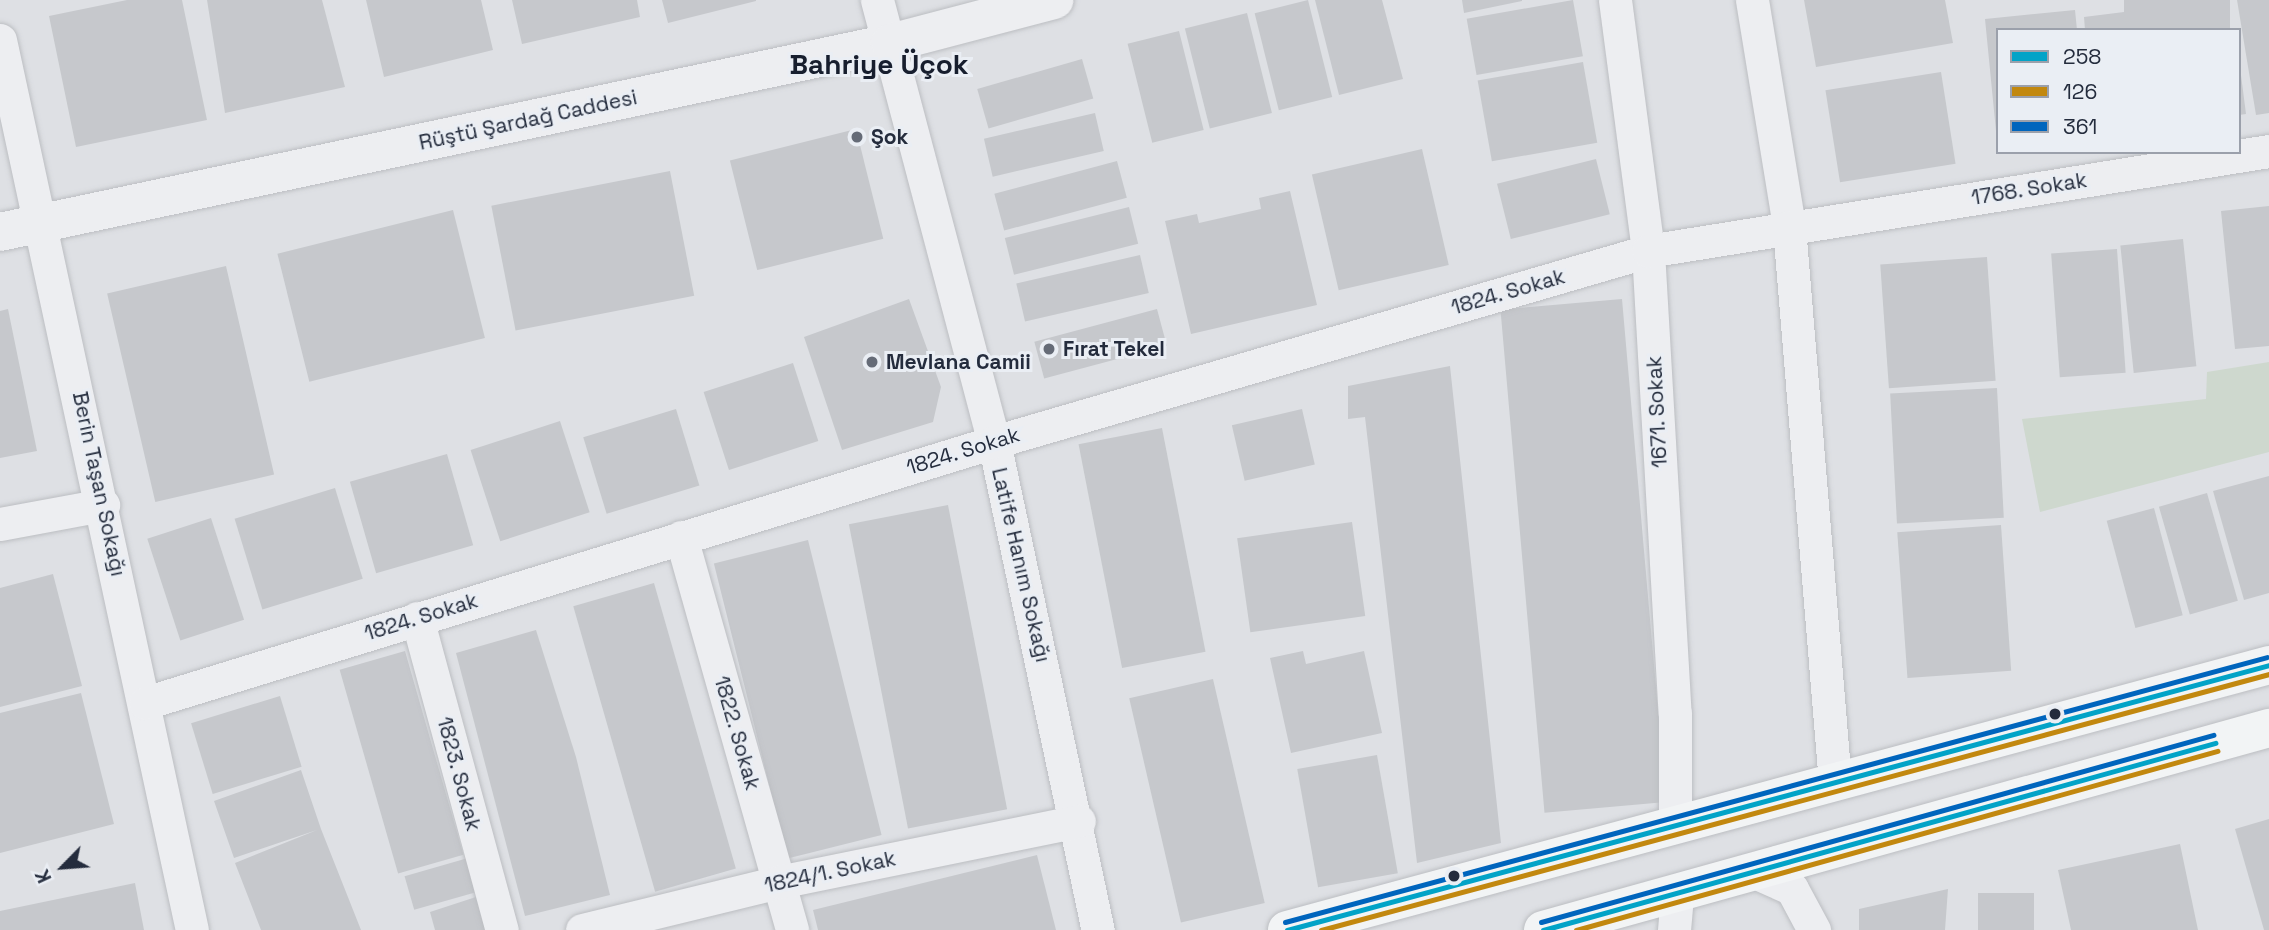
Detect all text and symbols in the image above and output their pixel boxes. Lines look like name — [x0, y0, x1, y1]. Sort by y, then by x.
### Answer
legend — [1996, 28, 2241, 154]
text: 258 — [2063, 43, 2101, 70]
district label: Bahriye Üçok — [789, 47, 969, 81]
text: 126 — [2063, 78, 2097, 105]
street label: Rüştü Şardağ Caddesi — [417, 85, 639, 155]
text: 361 — [2063, 113, 2097, 140]
place label: Şok — [871, 124, 908, 150]
marker: Şok — [849, 129, 865, 145]
street label: 1768. Sokak — [1969, 167, 2089, 211]
street label: 1824. Sokak — [1448, 264, 1568, 320]
place label: Fırat Tekel — [1063, 336, 1166, 362]
marker: Fırat Tekel — [1041, 341, 1057, 357]
place label: Mevlana Camii — [886, 349, 1031, 375]
marker: Mevlana Camii — [864, 354, 880, 370]
street label: 1671. Sokak — [1641, 355, 1673, 469]
street label: Berin Taşan Sokağı — [67, 389, 131, 579]
street label: 1824. Sokak — [903, 422, 1023, 480]
street label: Latife Hanım Sokağı — [986, 465, 1056, 665]
street label: 1824. Sokak — [361, 588, 481, 646]
street label: 1822. Sokak — [709, 673, 765, 793]
unlabelled marker — [2048, 707, 2062, 721]
street label: 1823. Sokak — [432, 714, 486, 834]
north arrow — [28, 832, 98, 902]
street label: 1824/1. Sokak — [762, 846, 898, 898]
text: K — [30, 865, 57, 887]
unlabelled marker — [1447, 869, 1461, 883]

